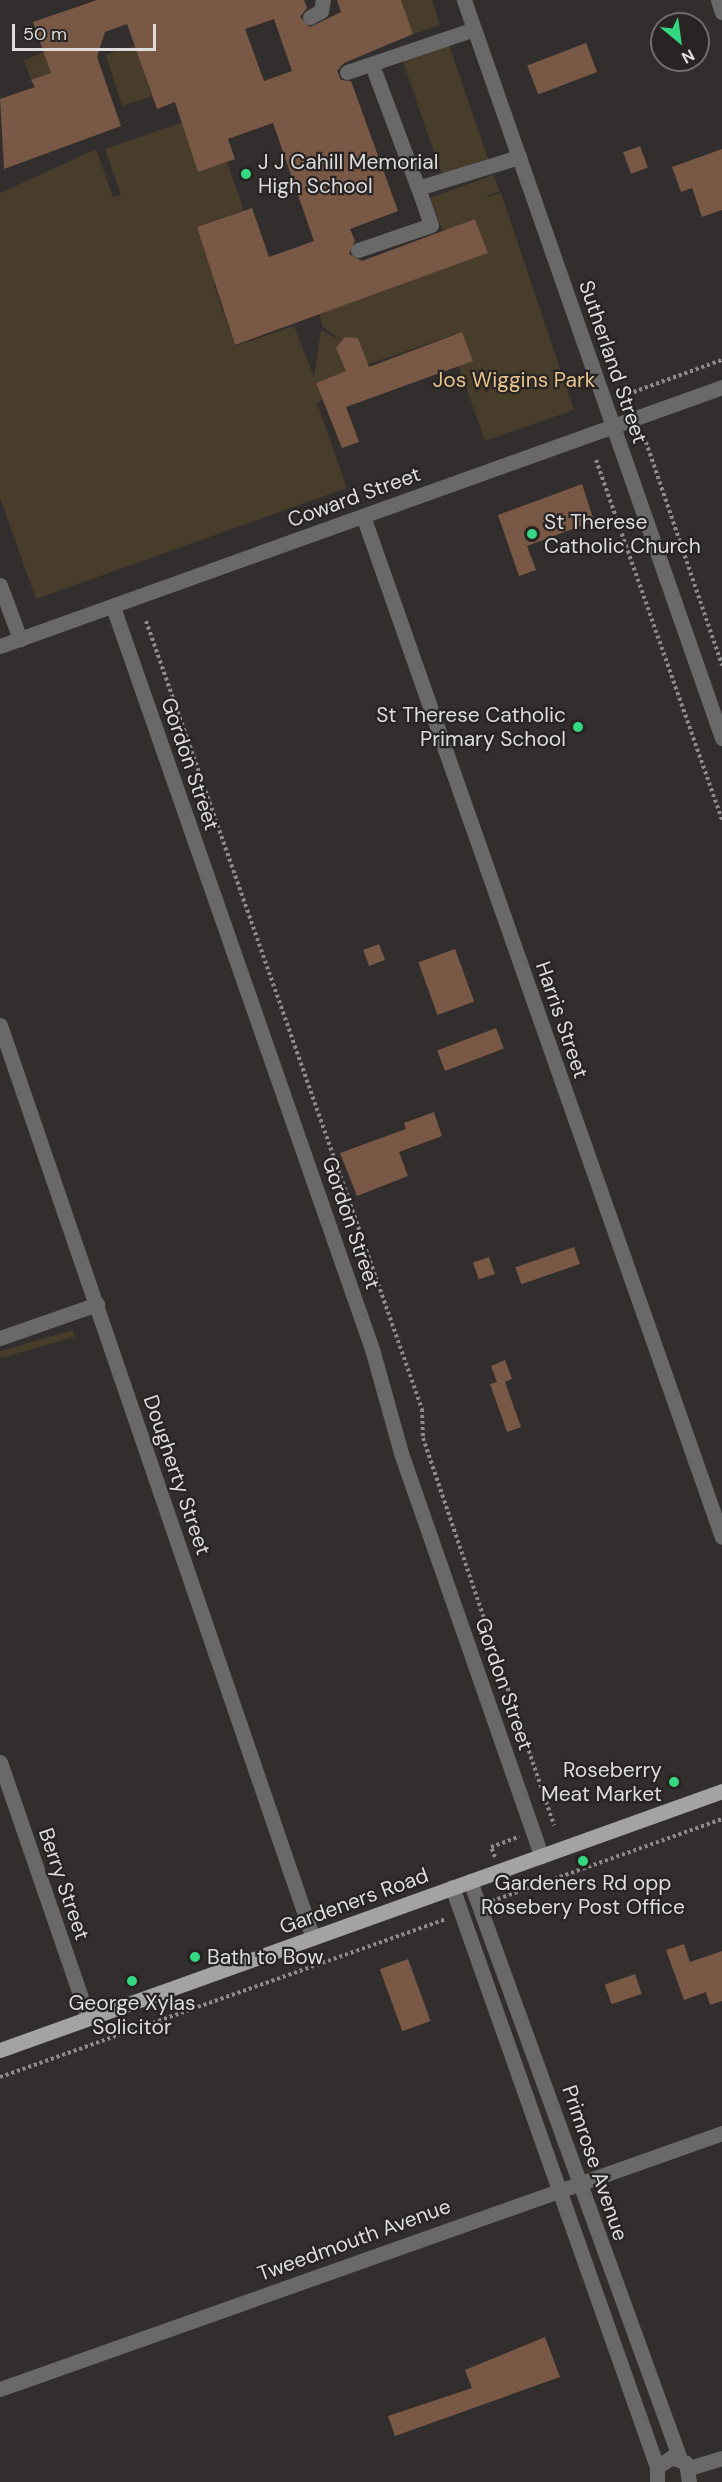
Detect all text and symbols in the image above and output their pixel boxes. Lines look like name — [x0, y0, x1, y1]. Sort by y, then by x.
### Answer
scale bar — [15, 12, 159, 50]
north arrow — [650, 12, 710, 72]
text: 50 m — [23, 22, 67, 46]
text: N — [678, 44, 698, 68]
place label: J J Cahill Memorial High School — [258, 149, 438, 199]
marker: J J Cahill Memorial High School — [239, 167, 253, 181]
street label: Sutherland Street — [573, 277, 653, 447]
park label: Jos Wiggins Park — [433, 367, 595, 393]
street label: Coward Street — [284, 461, 424, 533]
place label: St Therese Catholic Church — [544, 509, 701, 559]
marker: St Therese Catholic Church — [525, 527, 539, 541]
street label: Gordon Street — [156, 694, 224, 834]
place label: St Therese Catholic Primary School — [376, 702, 566, 752]
marker: St Therese Catholic Primary School — [571, 720, 585, 734]
street label: Harris Street — [530, 958, 594, 1082]
street label: Gordon Street — [317, 1153, 385, 1293]
street label: Dougherty Street — [138, 1392, 216, 1558]
street label: Gordon Street — [470, 1614, 538, 1754]
place label: Roseberry Meat Market — [541, 1757, 662, 1807]
marker: Roseberry Meat Market — [667, 1775, 681, 1789]
street label: Berry Street — [33, 1825, 95, 1943]
marker: Gardeners Rd opp Rosebery Post Office — [576, 1854, 590, 1868]
street label: Gardeners Road — [276, 1862, 432, 1940]
place label: Gardeners Rd opp Rosebery Post Office — [481, 1870, 685, 1920]
place label: Bath to Bow — [207, 1944, 323, 1970]
marker: Bath to Bow — [188, 1950, 202, 1964]
marker: George Xylas Solicitor — [125, 1974, 139, 1988]
place label: George Xylas Solicitor — [68, 1990, 196, 2040]
street label: Primrose Avenue — [557, 2082, 633, 2244]
street label: Tweedmouth Avenue — [254, 2193, 454, 2287]

